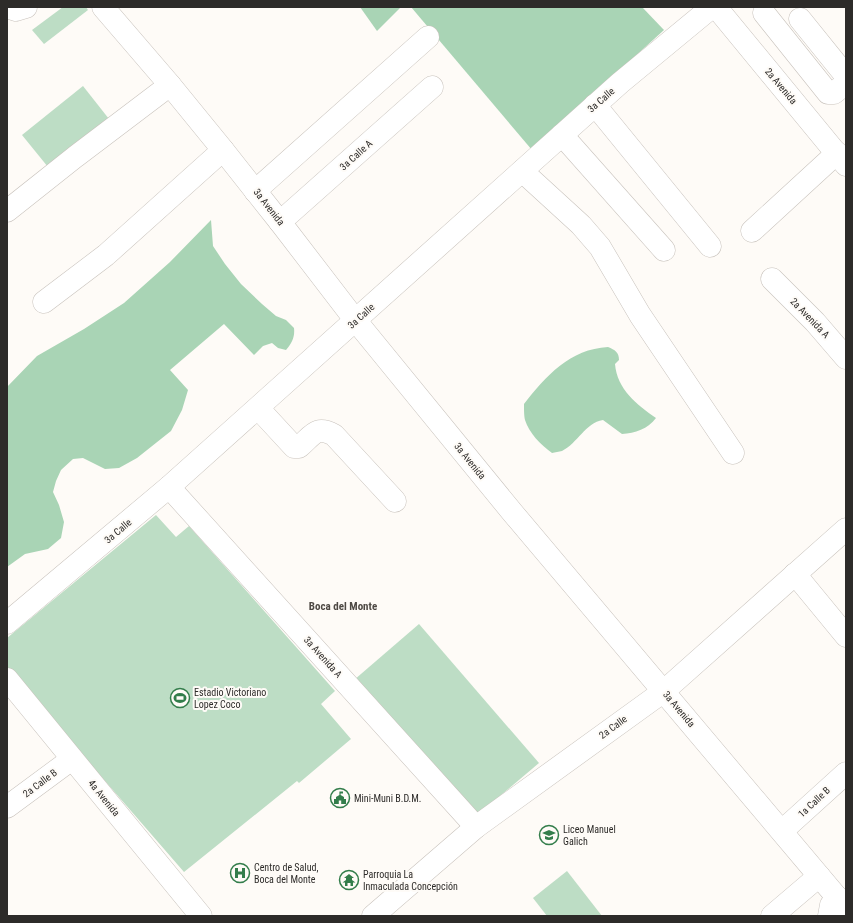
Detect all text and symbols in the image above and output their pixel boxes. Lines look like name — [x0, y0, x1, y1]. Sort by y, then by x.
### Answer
street label: 2a Avenida — [763, 66, 799, 106]
street label: 3a Calle — [585, 85, 617, 115]
street label: 3a Calle A — [338, 137, 375, 172]
street label: 3a Avenida — [251, 187, 287, 228]
street label: 2a Avenida A — [788, 296, 832, 340]
street label: 3a Calle — [346, 301, 377, 331]
street label: 3a Avenida — [452, 441, 488, 481]
street label: 3a Calle — [102, 516, 134, 545]
district label: Boca del Monte — [309, 600, 377, 613]
street label: 3a Avenida A — [302, 634, 344, 680]
sports icon: Estadio Victoriano Lopez Coco — [169, 687, 191, 709]
place label: Estadio Victoriano Lopez Coco — [194, 687, 266, 710]
street label: 3a Avenida — [661, 689, 697, 729]
street label: 2a Calle — [597, 713, 629, 741]
street label: 2a Calle B — [21, 767, 59, 799]
street label: 4a Avenida — [86, 778, 122, 818]
street label: 1a Calle B — [796, 785, 832, 819]
public building icon: Mini-Muni B.D.M. — [329, 787, 351, 809]
place label: Mini-Muni B.D.M. — [354, 793, 421, 804]
school or university icon: Liceo Manuel Galich — [538, 824, 560, 846]
place label: Liceo Manuel Galich — [563, 824, 616, 847]
hospital icon: Centro de Salud, Boca del Monte — [229, 862, 251, 884]
place label: Centro de Salud, Boca del Monte — [254, 862, 318, 885]
temple icon: Parroquia La Inmaculada Concepción — [338, 869, 360, 891]
place label: Parroquia La Inmaculada Concepción — [363, 869, 458, 892]

